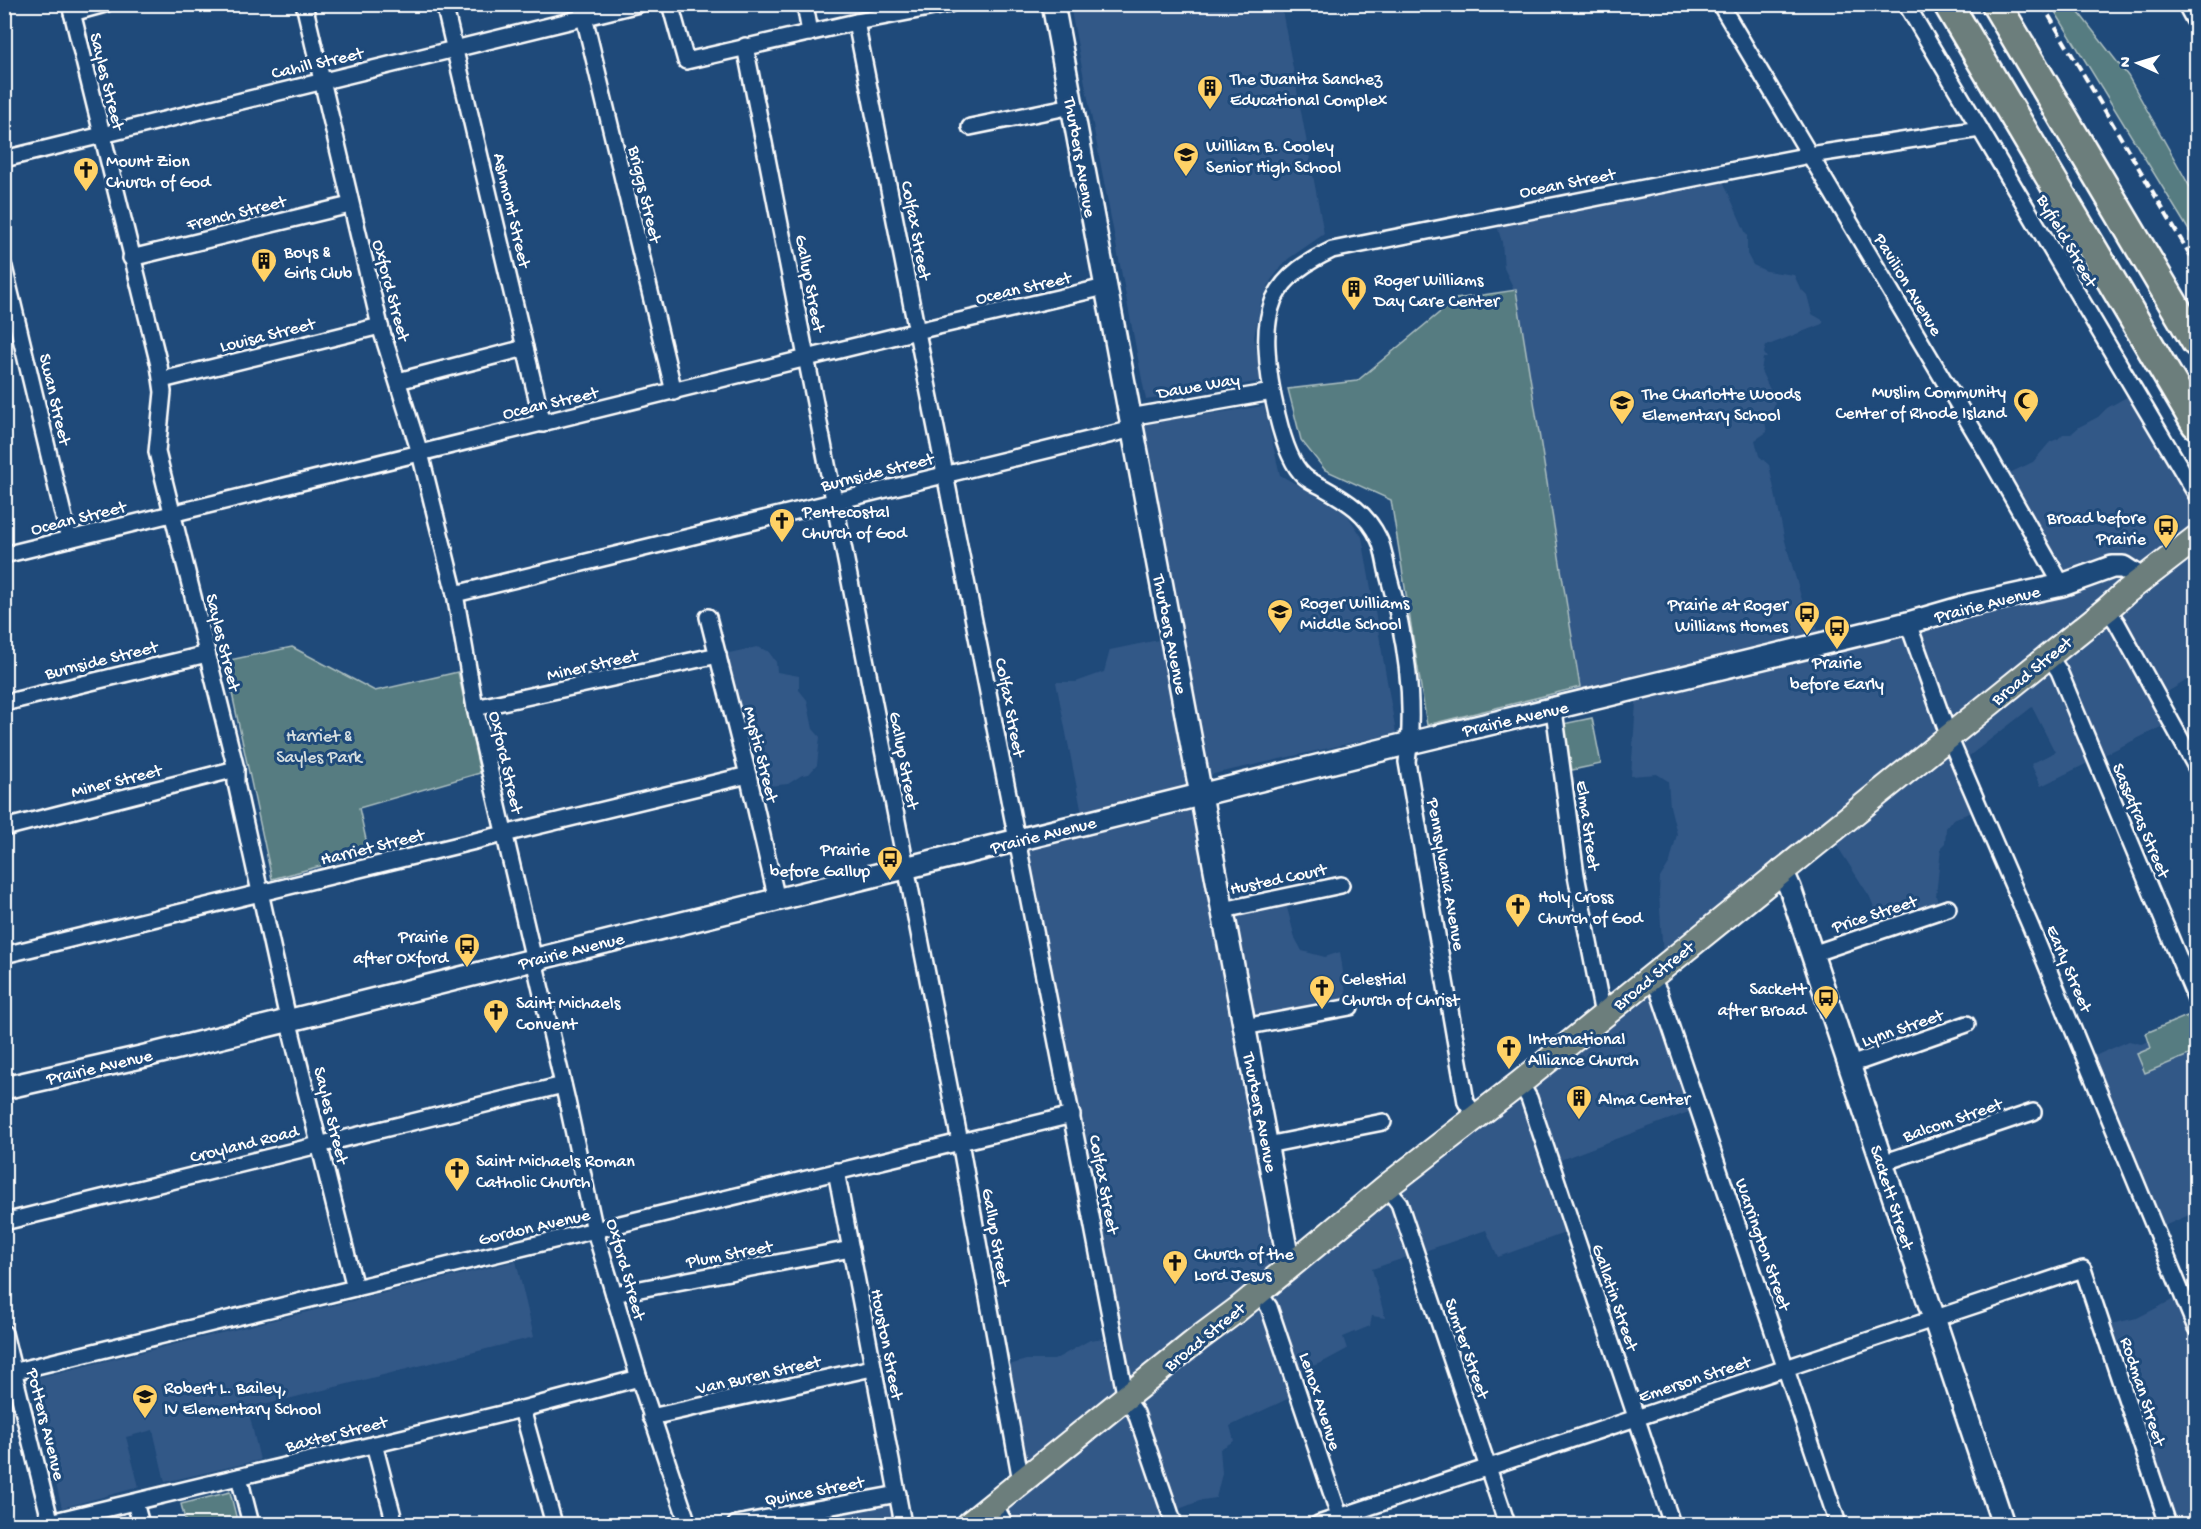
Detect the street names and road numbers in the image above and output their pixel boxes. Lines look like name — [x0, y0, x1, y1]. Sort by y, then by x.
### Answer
street label: Sayles Street — [83, 31, 128, 134]
street label: Cahill Street — [270, 43, 367, 85]
street label: Thurbers Avenue — [1057, 95, 1100, 220]
street label: Briggs Street — [622, 143, 665, 247]
street label: Ashmont Street — [487, 151, 534, 272]
street label: Ocean Street — [1518, 165, 1619, 204]
street label: Colfax Street — [895, 179, 935, 283]
street label: Byfield Street — [2030, 190, 2102, 293]
street label: French Street — [184, 192, 290, 237]
street label: Pavilion Avenue — [1867, 229, 1946, 341]
street label: Gallup Street — [789, 233, 829, 336]
street label: Oxford Street — [366, 238, 414, 345]
street label: Ocean Street — [974, 268, 1075, 311]
street label: Louisa Street — [218, 314, 319, 358]
street label: Swan Street — [33, 352, 75, 449]
street label: Dawe Way — [1155, 370, 1241, 405]
street label: Ocean Street — [501, 383, 602, 426]
street label: Burnside Street — [818, 449, 938, 498]
street label: Ocean Street — [29, 497, 130, 541]
street label: Thurbers Avenue — [1146, 572, 1191, 697]
street label: Prairie Avenue — [1932, 582, 2043, 629]
street label: Sayles Street — [199, 592, 244, 695]
street label: Broad Street — [1987, 632, 2078, 711]
street label: Burnside Street — [42, 637, 162, 686]
street label: Miner Street — [545, 645, 642, 687]
street label: Colfax Street — [989, 656, 1029, 760]
street label: Prairie Avenue — [1460, 698, 1571, 743]
street label: Mystic Street — [738, 705, 782, 806]
street label: Oxford Street — [483, 709, 527, 817]
street label: Gallup Street — [883, 710, 923, 813]
street label: Miner Street — [69, 761, 166, 804]
street label: Sassafras Street — [2106, 761, 2174, 883]
street label: Elma Street — [1570, 779, 1603, 873]
street label: Pennsylvania Avenue — [1421, 796, 1468, 953]
street label: Prairie Avenue — [988, 813, 1099, 860]
street label: Harriet Street — [319, 825, 428, 871]
street label: Husted Court — [1228, 860, 1330, 901]
street label: Price Street — [1829, 891, 1921, 939]
street label: Early Street — [2040, 922, 2096, 1017]
street label: Prairie Avenue — [516, 929, 627, 976]
street label: Broad Street — [1609, 937, 1700, 1016]
street label: Lynn Street — [1859, 1005, 1948, 1053]
street label: Prairie Avenue — [44, 1046, 155, 1091]
street label: Thurbers Avenue — [1236, 1050, 1281, 1175]
street label: Sayles Street — [307, 1065, 352, 1168]
street label: Balcom Street — [1899, 1094, 2007, 1148]
street label: Croyland Road — [188, 1121, 302, 1169]
street label: Colfax Street — [1083, 1133, 1123, 1237]
street label: Sackett Street — [1864, 1143, 1918, 1254]
street label: Warrington Street — [1729, 1176, 1795, 1315]
street label: Gallup Street — [976, 1187, 1014, 1290]
street label: Gordon Avenue — [477, 1205, 593, 1251]
street label: Oxford Street — [600, 1217, 650, 1324]
street label: Plum Street — [684, 1236, 776, 1274]
street label: Gallatin Street — [1586, 1242, 1642, 1355]
street label: Houston Street — [865, 1287, 907, 1403]
street label: Sumter Street — [1439, 1296, 1493, 1403]
street label: Broad Street — [1160, 1298, 1251, 1377]
street label: Rodman Street — [2114, 1335, 2170, 1450]
street label: Lenox Avenue — [1293, 1350, 1345, 1454]
street label: Van Buren Street — [693, 1352, 824, 1401]
street label: Emerson Street — [1636, 1352, 1755, 1408]
street label: Potters Avenue — [20, 1365, 69, 1483]
street label: Baxter Street — [283, 1412, 391, 1458]
street label: Quince Street — [763, 1472, 868, 1512]

